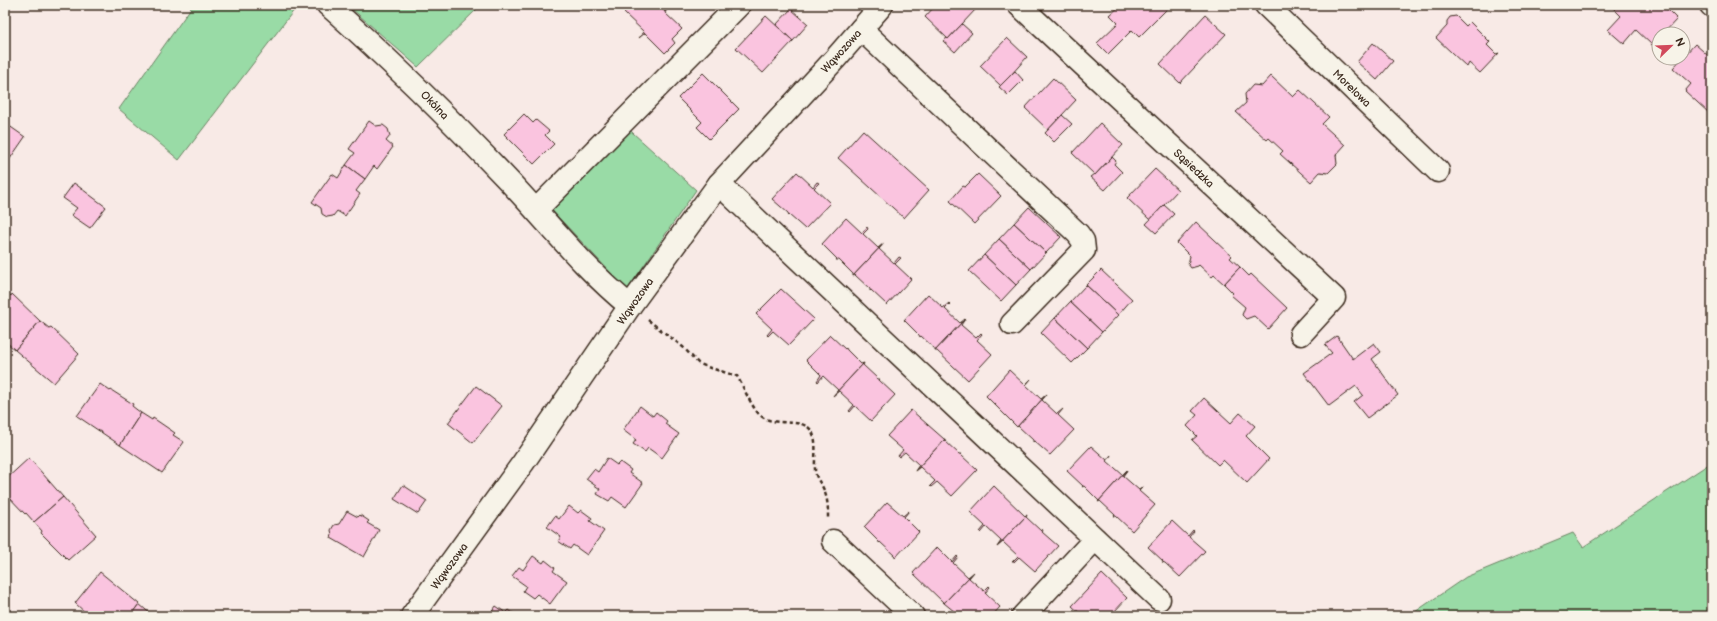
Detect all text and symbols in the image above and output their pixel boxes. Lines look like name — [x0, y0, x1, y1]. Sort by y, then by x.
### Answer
north arrow — [1651, 26, 1691, 66]
street label: Wąwozowa — [818, 27, 864, 76]
text: N — [1672, 36, 1687, 49]
street label: Morelowa — [1330, 67, 1373, 110]
street label: Okólna — [418, 88, 451, 122]
street label: Sąsiedzka — [1171, 146, 1217, 190]
street label: Wąwozowa — [615, 275, 656, 327]
street label: Wąwozowa — [428, 541, 471, 592]

